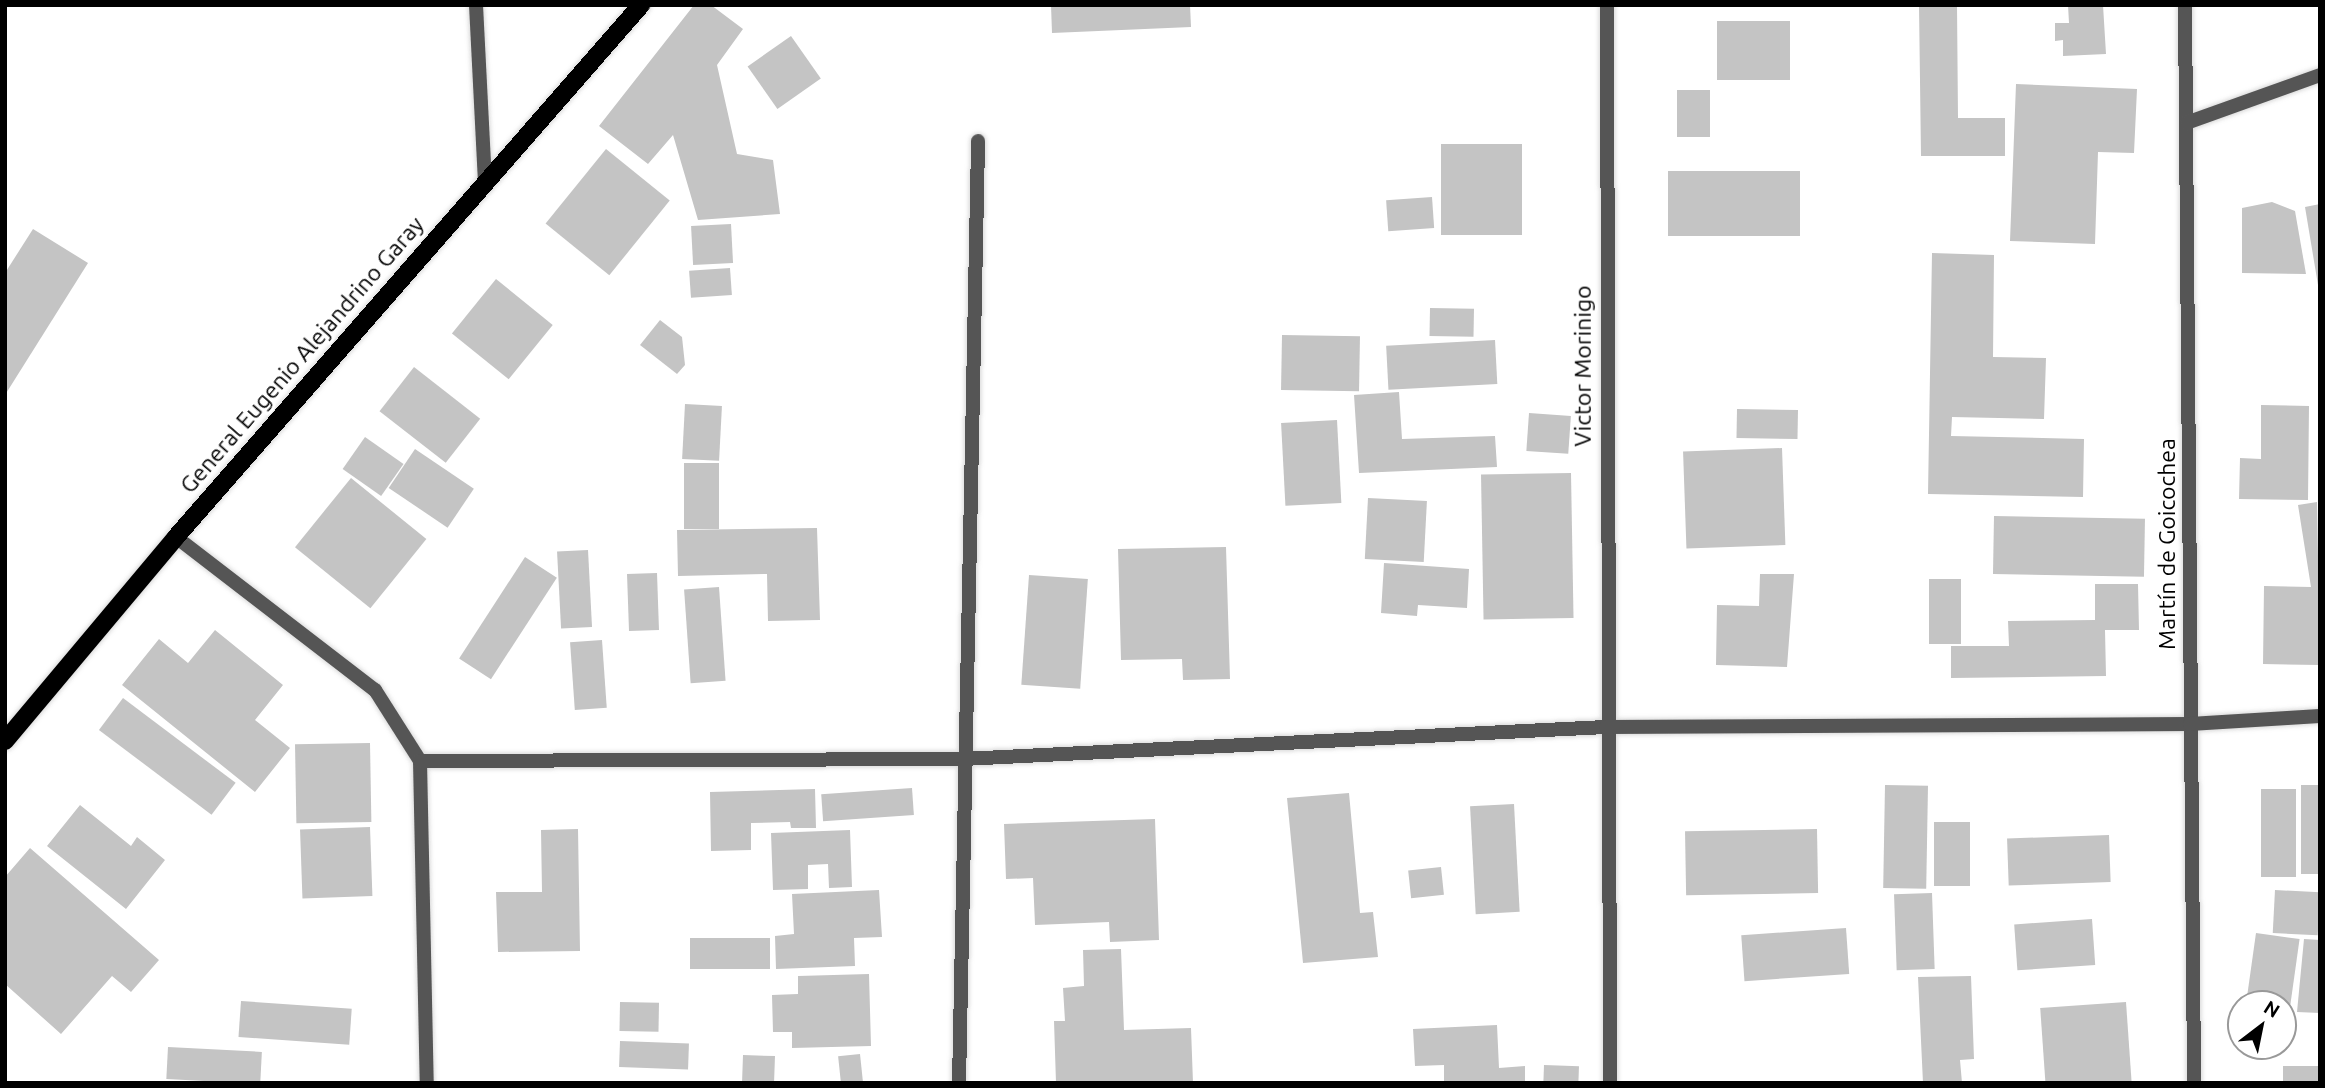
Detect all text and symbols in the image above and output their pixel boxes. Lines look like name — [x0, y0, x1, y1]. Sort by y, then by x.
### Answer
street label: General Eugenio Alejandrino Garay — [174, 211, 430, 499]
street label: Victor Morinigo — [1569, 285, 1597, 447]
street label: Martín de Goicochea — [2153, 438, 2181, 650]
north arrow — [2227, 990, 2297, 1060]
text: N — [2260, 996, 2284, 1022]

